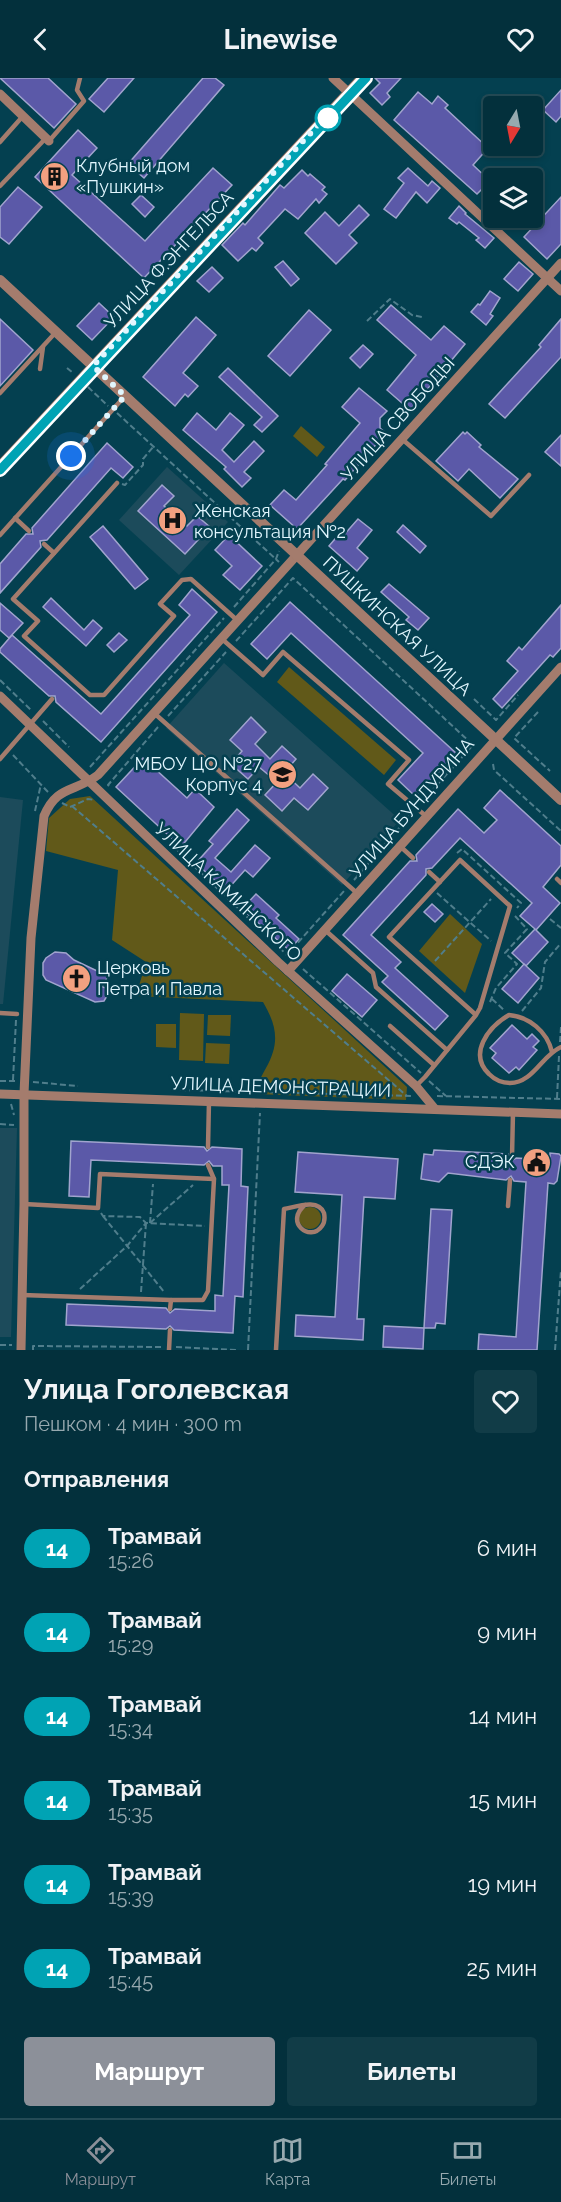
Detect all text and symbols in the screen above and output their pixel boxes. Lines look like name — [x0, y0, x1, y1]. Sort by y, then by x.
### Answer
icon: back — [24, 23, 57, 56]
icon: heart — [504, 23, 537, 56]
text: Linewise — [224, 24, 337, 55]
north arrow — [483, 96, 543, 156]
map controls — [483, 96, 543, 228]
unlabelled marker — [315, 105, 341, 131]
place label: Клубный дом «Пушкин» — [76, 155, 190, 197]
building icon: Клубный дом «Пушкин» — [39, 160, 71, 192]
button: layers — [483, 168, 543, 228]
street label: УЛИЦА Ф.ЭНГЕЛЬСА — [100, 187, 238, 333]
street label: УЛИЦА СВОБОДЫ — [337, 353, 459, 485]
your location — [56, 441, 86, 471]
place label: Женская консультация №2 — [194, 500, 346, 542]
hospital icon: Женская консультация №2 — [157, 505, 189, 537]
street label: ПУШКИНСКАЯ УЛИЦА — [319, 552, 476, 700]
street label: УЛИЦА БУНДУРИНА — [345, 734, 478, 882]
place label: МБОУ ЦО №27 Корпус 4 — [134, 753, 262, 795]
school or university icon: МБОУ ЦО №27 Корпус 4 — [267, 758, 299, 790]
street label: УЛИЦА КАМИНСКОГО — [151, 818, 306, 965]
place label: Церковь Петра и Павла — [97, 957, 222, 999]
church icon: Церковь Петра и Павла — [60, 962, 92, 994]
street label: УЛИЦА ДЕМОНСТРАЦИИ — [170, 1072, 392, 1101]
public building icon: СДЭК — [520, 1146, 552, 1178]
place label: СДЭК — [465, 1151, 515, 1172]
button: heart — [474, 1370, 537, 1433]
text: Улица Гоголевская — [24, 1373, 289, 1406]
text: Пешком · 4 мин · 300 m — [24, 1412, 242, 1436]
text: Отправления — [24, 1466, 169, 1492]
text: Трамвай — [108, 1523, 202, 1549]
text: 6 мин — [477, 1535, 537, 1561]
text: 14 — [46, 1536, 68, 1561]
text: 15:26 — [108, 1549, 154, 1573]
text: Трамвай — [108, 1607, 202, 1633]
text: 9 мин — [477, 1619, 537, 1645]
text: 14 — [46, 1620, 68, 1645]
text: 15:29 — [108, 1633, 153, 1657]
text: Трамвай — [108, 1691, 202, 1717]
text: 14 мин — [469, 1703, 537, 1729]
text: 14 — [46, 1704, 68, 1729]
text: 15:34 — [108, 1717, 153, 1741]
text: Трамвай — [108, 1775, 202, 1801]
text: 15 мин — [469, 1787, 537, 1813]
text: 14 — [46, 1788, 68, 1813]
text: 15:35 — [108, 1801, 153, 1825]
text: Трамвай — [108, 1859, 202, 1885]
text: 19 мин — [468, 1871, 537, 1897]
text: 14 — [46, 1872, 68, 1897]
text: 15:39 — [108, 1885, 154, 1909]
text: Трамвай — [108, 1943, 202, 1969]
text: 25 мин — [467, 1955, 537, 1981]
text: 14 — [46, 1956, 68, 1981]
text: 15:45 — [108, 1969, 153, 1993]
button: Маршрут — [24, 2037, 275, 2106]
button: Билеты — [287, 2037, 537, 2106]
tab: Маршрут — [65, 2134, 136, 2189]
tab: Карта — [265, 2134, 310, 2189]
tab: Билеты — [439, 2134, 496, 2189]

